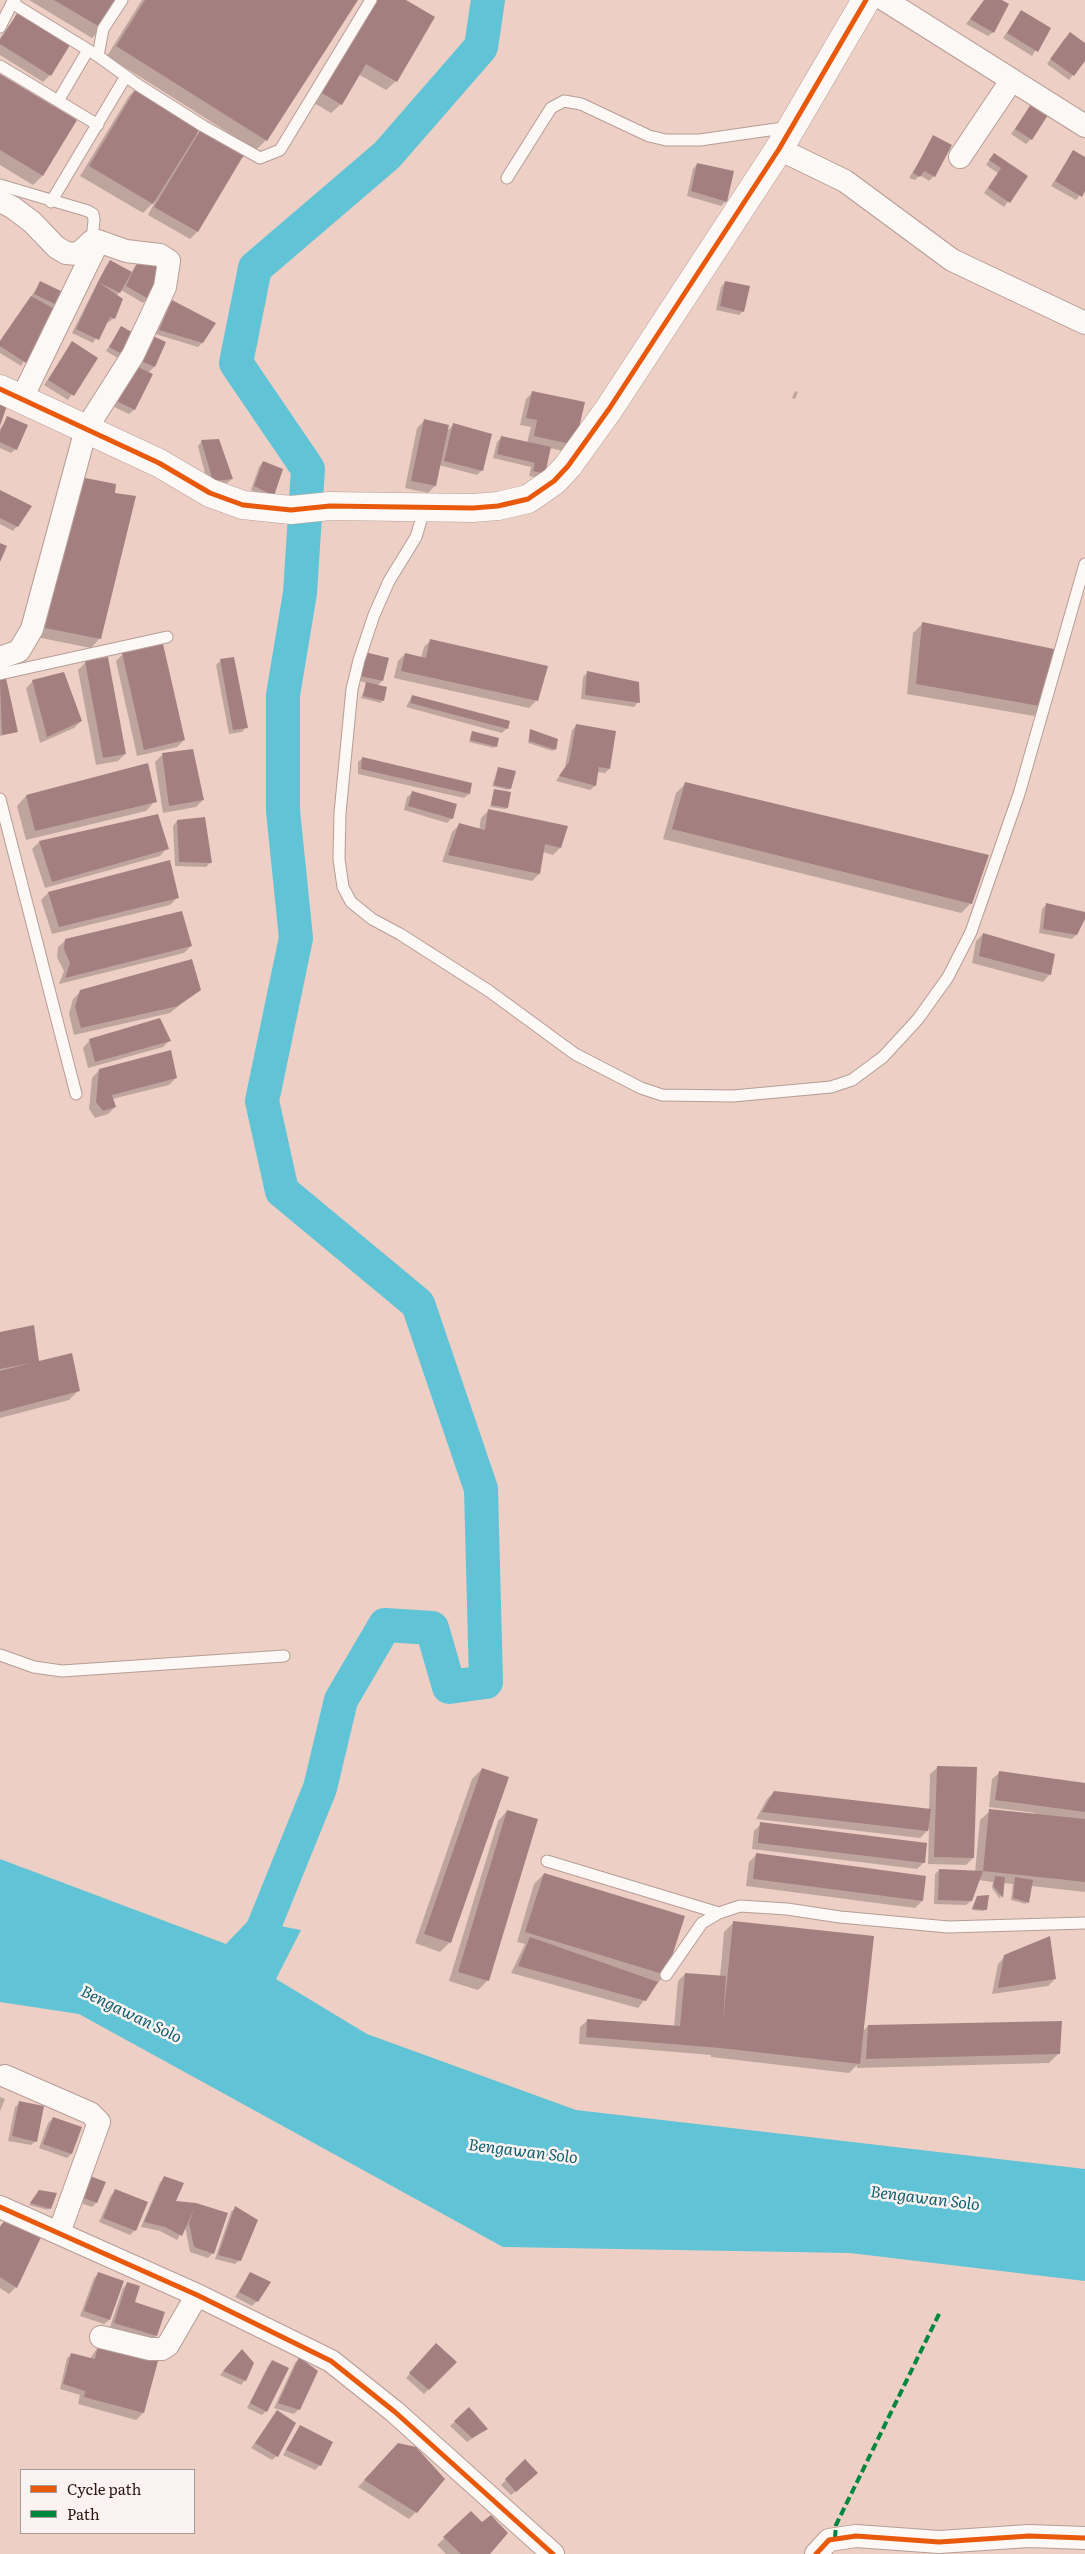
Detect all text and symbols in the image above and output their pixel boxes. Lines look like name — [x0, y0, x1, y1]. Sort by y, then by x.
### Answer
water label: Bengawan Solo — [77, 1982, 185, 2048]
water label: Bengawan Solo — [467, 2136, 579, 2168]
water label: Bengawan Solo — [869, 2183, 981, 2215]
legend — [20, 2469, 195, 2534]
text: Cycle path — [67, 2477, 141, 2500]
text: Path — [67, 2502, 100, 2525]

